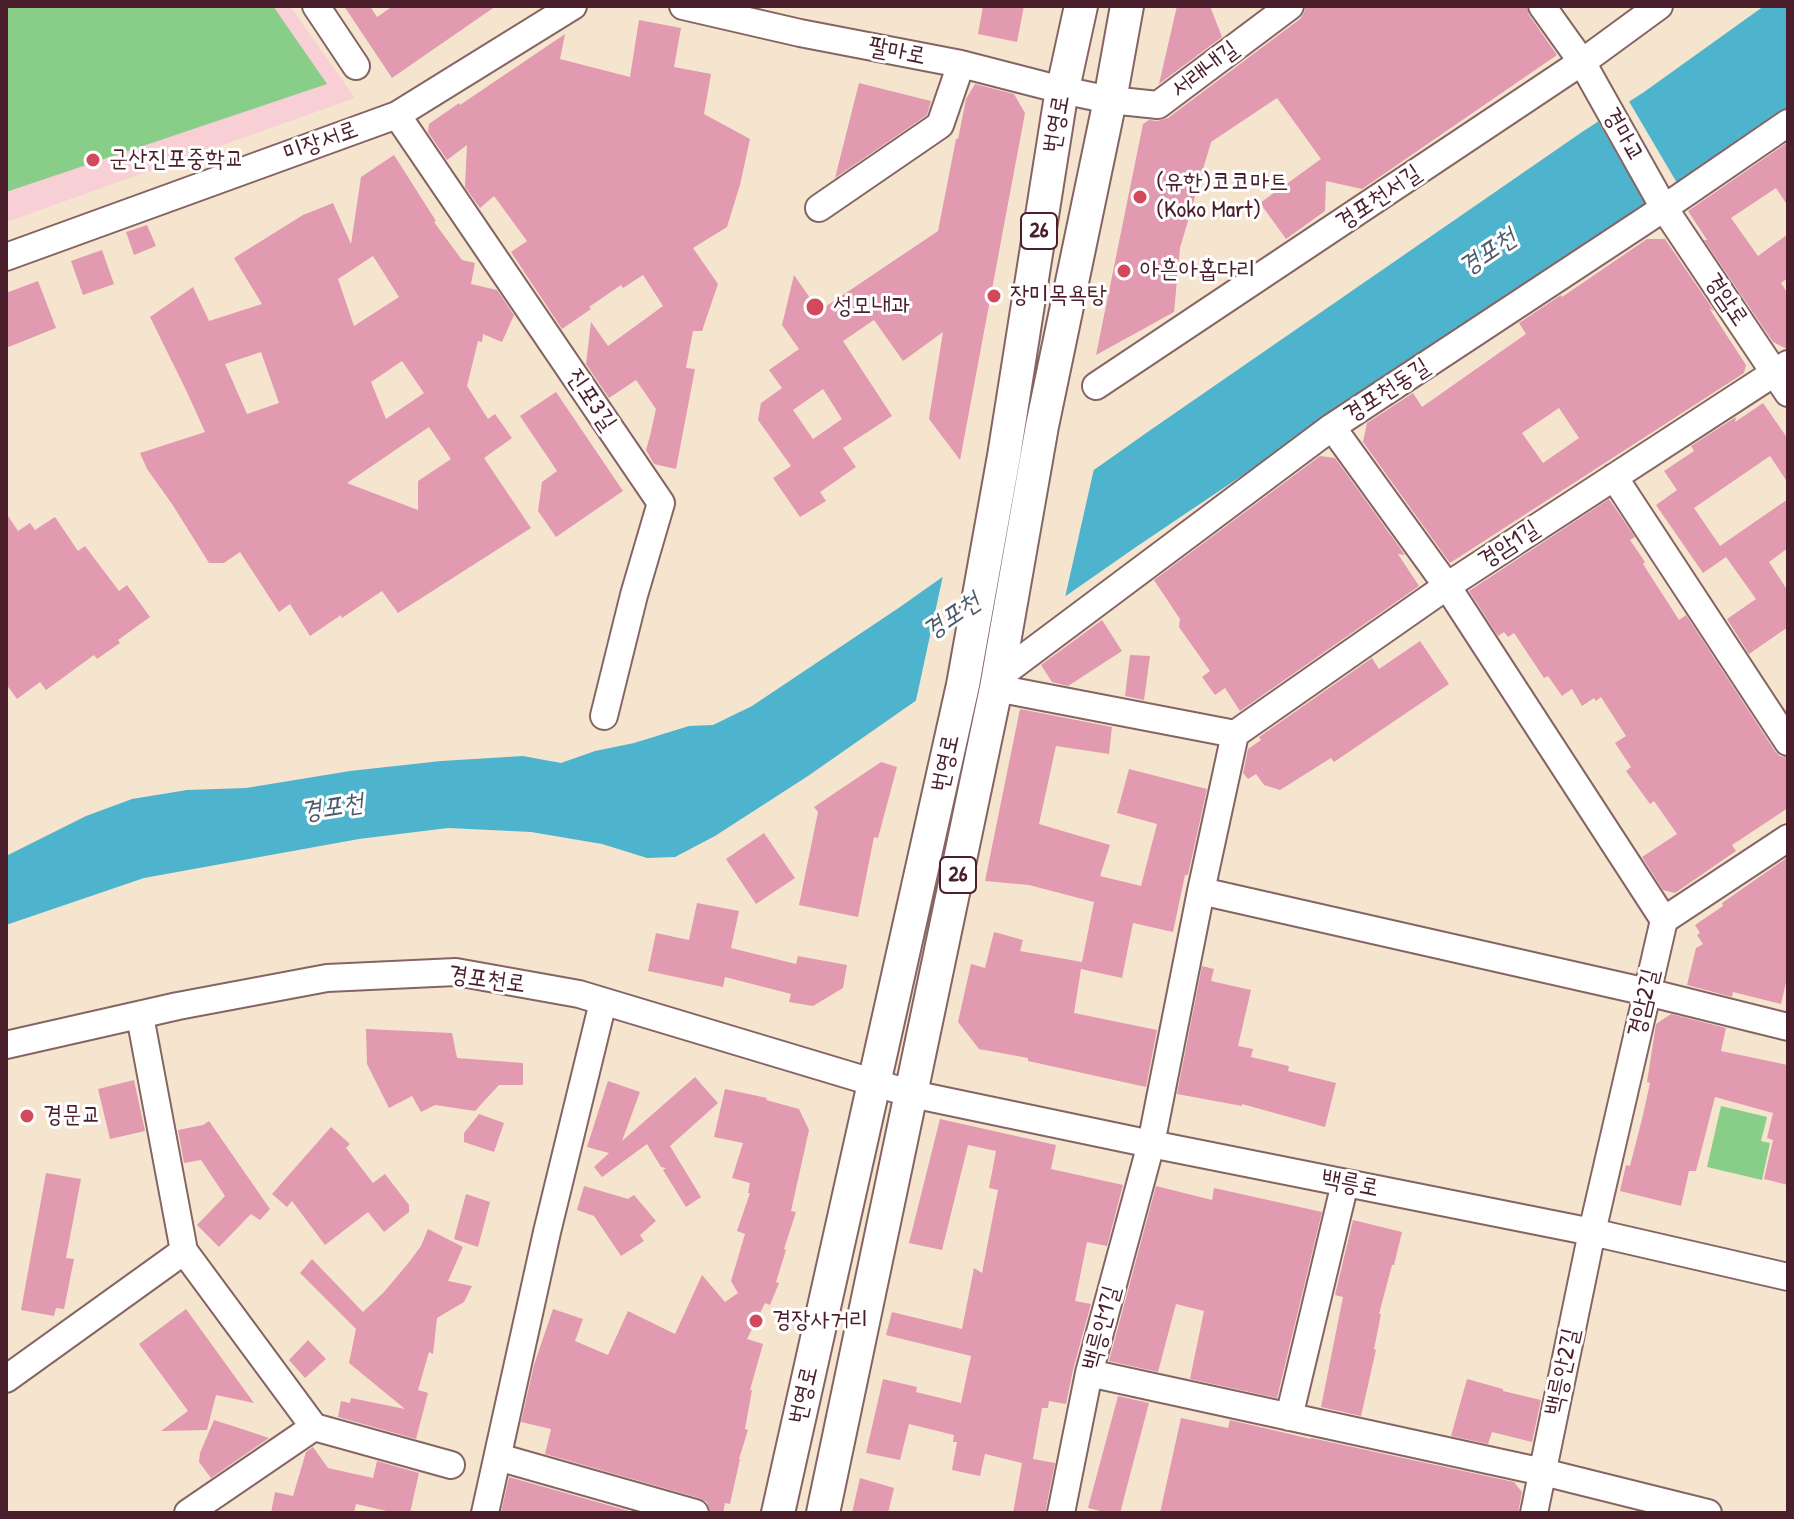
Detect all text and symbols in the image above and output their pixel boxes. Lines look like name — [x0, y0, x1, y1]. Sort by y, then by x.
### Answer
street label: 팔마로 — [866, 32, 928, 72]
street label: 서래내길 — [1165, 35, 1245, 105]
street label: 번영로 — [1038, 93, 1076, 155]
street label: 경마교 — [1596, 103, 1650, 167]
street label: 미장서로 — [280, 115, 362, 169]
place label: 군산진포중학교 — [109, 146, 244, 174]
marker: 군산진포중학교 — [84, 151, 102, 169]
street label: 경포천서길 — [1331, 159, 1427, 237]
place label: (유한)코코마트 (Koko Mart) — [1156, 169, 1289, 225]
marker: (유한)코코마트 (Koko Mart) — [1131, 188, 1149, 206]
road number: 26 — [1021, 213, 1057, 249]
water label: 경포천 — [1453, 223, 1523, 283]
place label: 아흔아홉다리 — [1140, 257, 1256, 285]
marker: 아흔아홉다리 — [1115, 262, 1133, 280]
street label: 경암로 — [1698, 268, 1754, 332]
place label: 장미목욕탕 — [1010, 282, 1107, 310]
marker: 장미목욕탕 — [985, 287, 1003, 305]
place label: 성모내과 — [833, 293, 910, 321]
marker: 성모내과 — [804, 296, 826, 318]
street label: 경포천동길 — [1339, 353, 1435, 429]
street label: 진포3길 — [560, 363, 622, 437]
street label: 경암1길 — [1473, 515, 1545, 575]
water label: 경포천 — [917, 587, 987, 647]
street label: 번영로 — [926, 732, 966, 794]
water label: 경포천 — [299, 788, 365, 828]
road number: 26 — [940, 857, 976, 893]
street label: 경포천로 — [447, 960, 527, 1000]
street label: 경암2길 — [1622, 966, 1666, 1040]
place label: 경문교 — [43, 1102, 101, 1130]
marker: 경문교 — [18, 1107, 36, 1125]
street label: 백릉로 — [1319, 1164, 1381, 1204]
street label: 백릉안1길 — [1077, 1283, 1127, 1373]
place label: 경장사거리 — [772, 1307, 869, 1335]
marker: 경장사거리 — [747, 1312, 765, 1330]
street label: 백릉안2길 — [1540, 1326, 1586, 1418]
street label: 번영로 — [783, 1364, 825, 1426]

